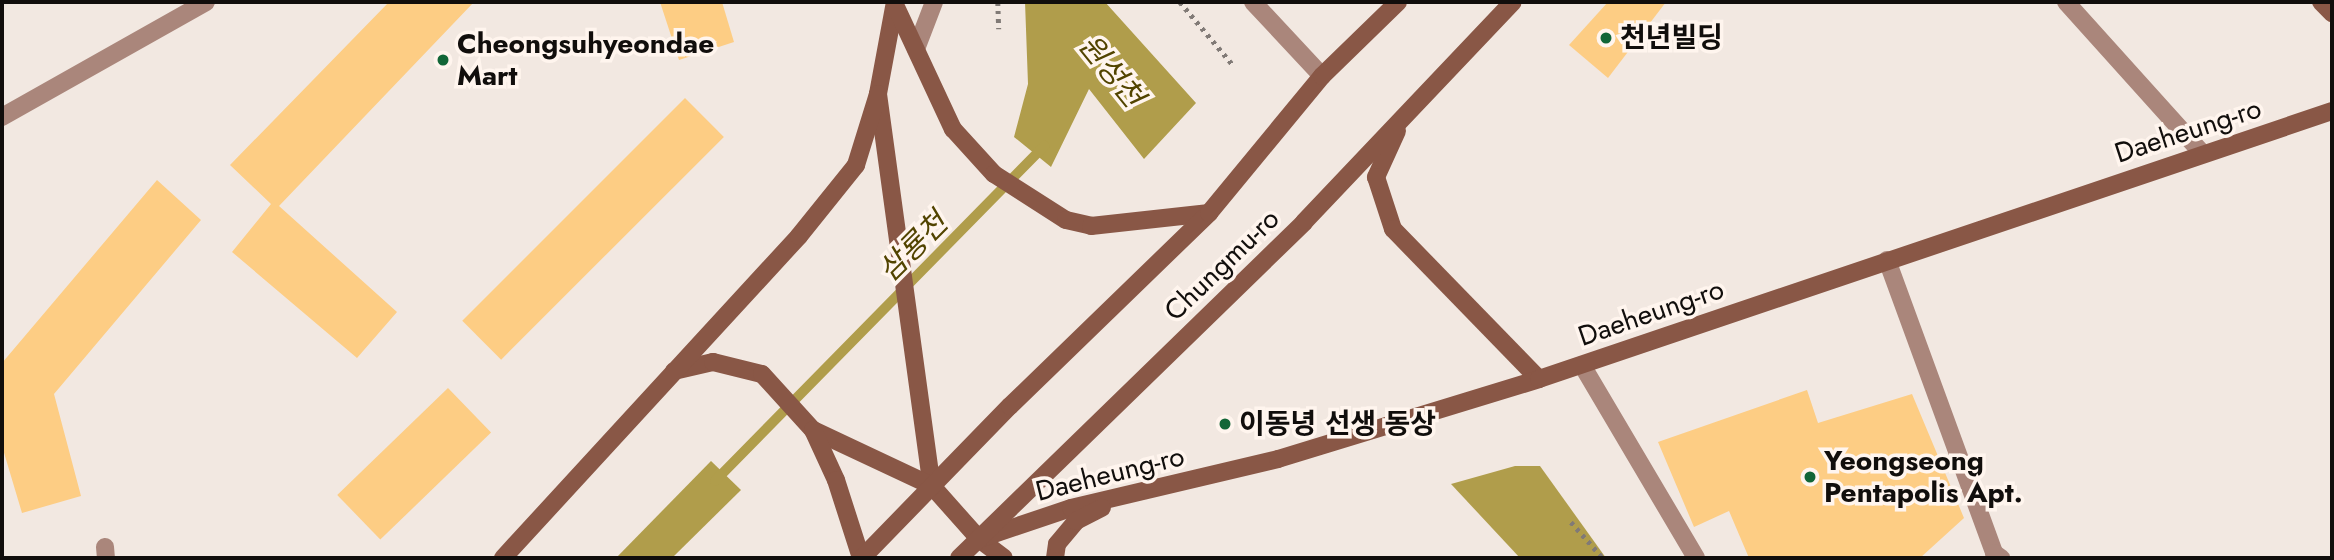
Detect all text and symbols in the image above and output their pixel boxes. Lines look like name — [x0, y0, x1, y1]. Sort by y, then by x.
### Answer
place label: 천년빌딩 — [1620, 21, 1723, 55]
place label: Cheongsuhyeondae Mart — [457, 27, 714, 93]
water label: 원성천 — [1071, 27, 1151, 115]
marker: 천년빌딩 — [1598, 30, 1614, 46]
marker: Cheongsuhyeondae Mart — [435, 52, 451, 68]
street label: Daeheung-ro — [2111, 92, 2265, 170]
street label: Chungmu-ro — [1158, 202, 1286, 328]
water label: 삼룡천 — [871, 205, 955, 289]
street label: Daeheung-ro — [1574, 272, 1728, 354]
place label: 이동녕 선생 동상 — [1239, 407, 1436, 441]
marker: 이동녕 선생 동상 — [1217, 416, 1233, 432]
street label: Daeheung-ro — [1032, 439, 1188, 509]
place label: Yeongseong Pentapolis Apt. — [1824, 444, 2023, 510]
marker: Yeongseong Pentapolis Apt. — [1802, 469, 1818, 485]

